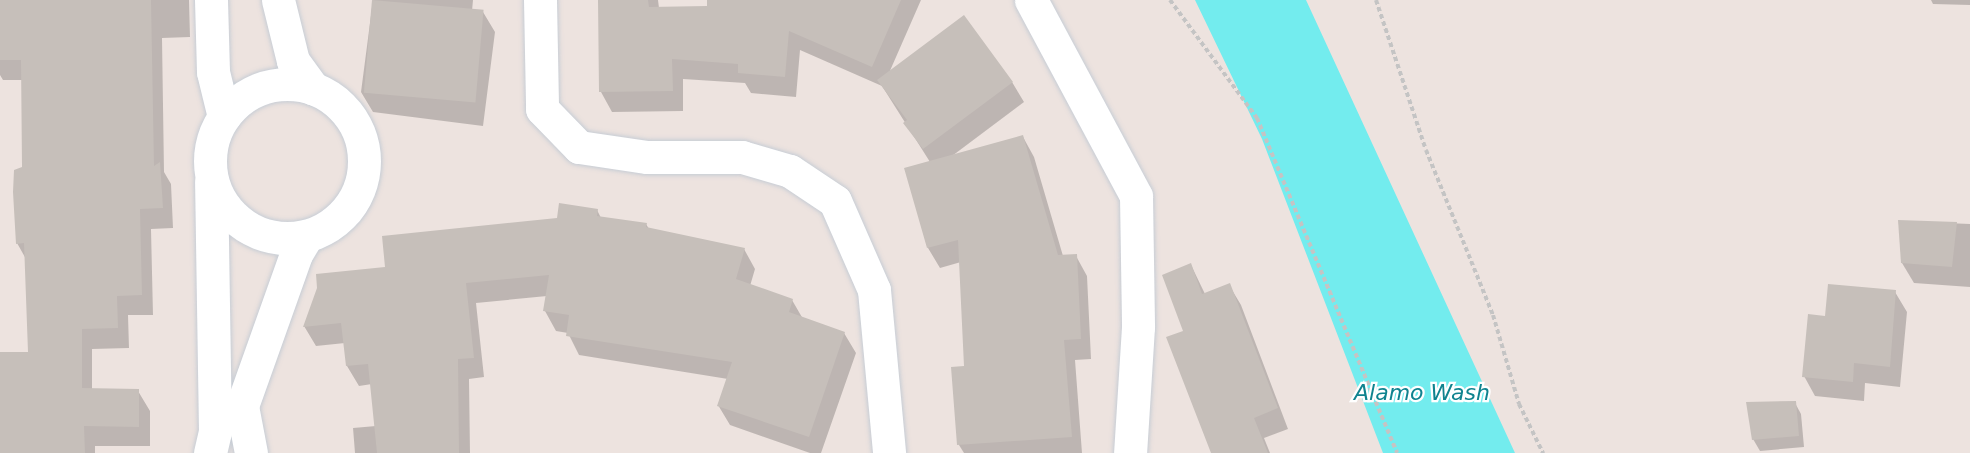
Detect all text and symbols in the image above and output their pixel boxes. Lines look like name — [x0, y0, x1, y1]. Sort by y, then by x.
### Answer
water label: Alamo Wash — [1354, 380, 1490, 406]

